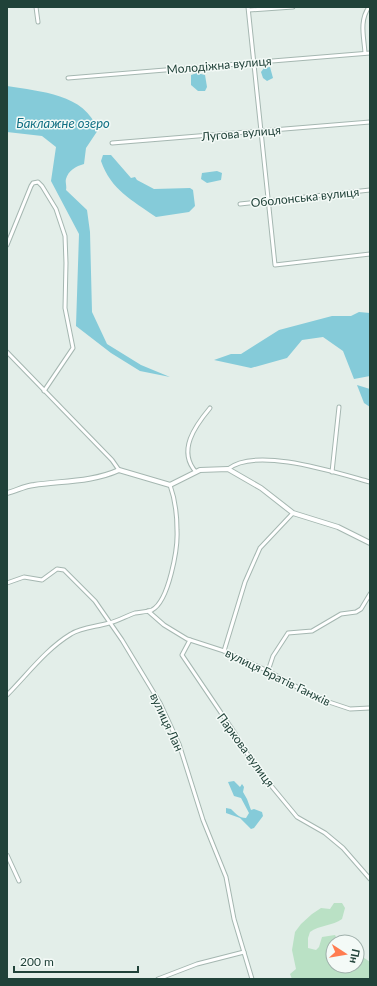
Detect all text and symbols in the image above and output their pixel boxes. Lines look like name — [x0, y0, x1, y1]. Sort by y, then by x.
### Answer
street label: Молодіжна вулиця — [166, 53, 272, 77]
water label: Баклажне озеро — [16, 115, 110, 131]
street label: Лугова вулиця — [200, 122, 281, 144]
street label: Оболонська вулиця — [250, 184, 360, 210]
street label: вулиця Братів Ганжів — [223, 645, 333, 709]
street label: вулиця Лан — [147, 690, 187, 754]
street label: Паркова вулиця — [214, 710, 278, 790]
north arrow — [325, 934, 365, 974]
scale bar — [14, 948, 138, 974]
text: Пн — [347, 948, 363, 965]
text: 200 m — [20, 954, 54, 969]

